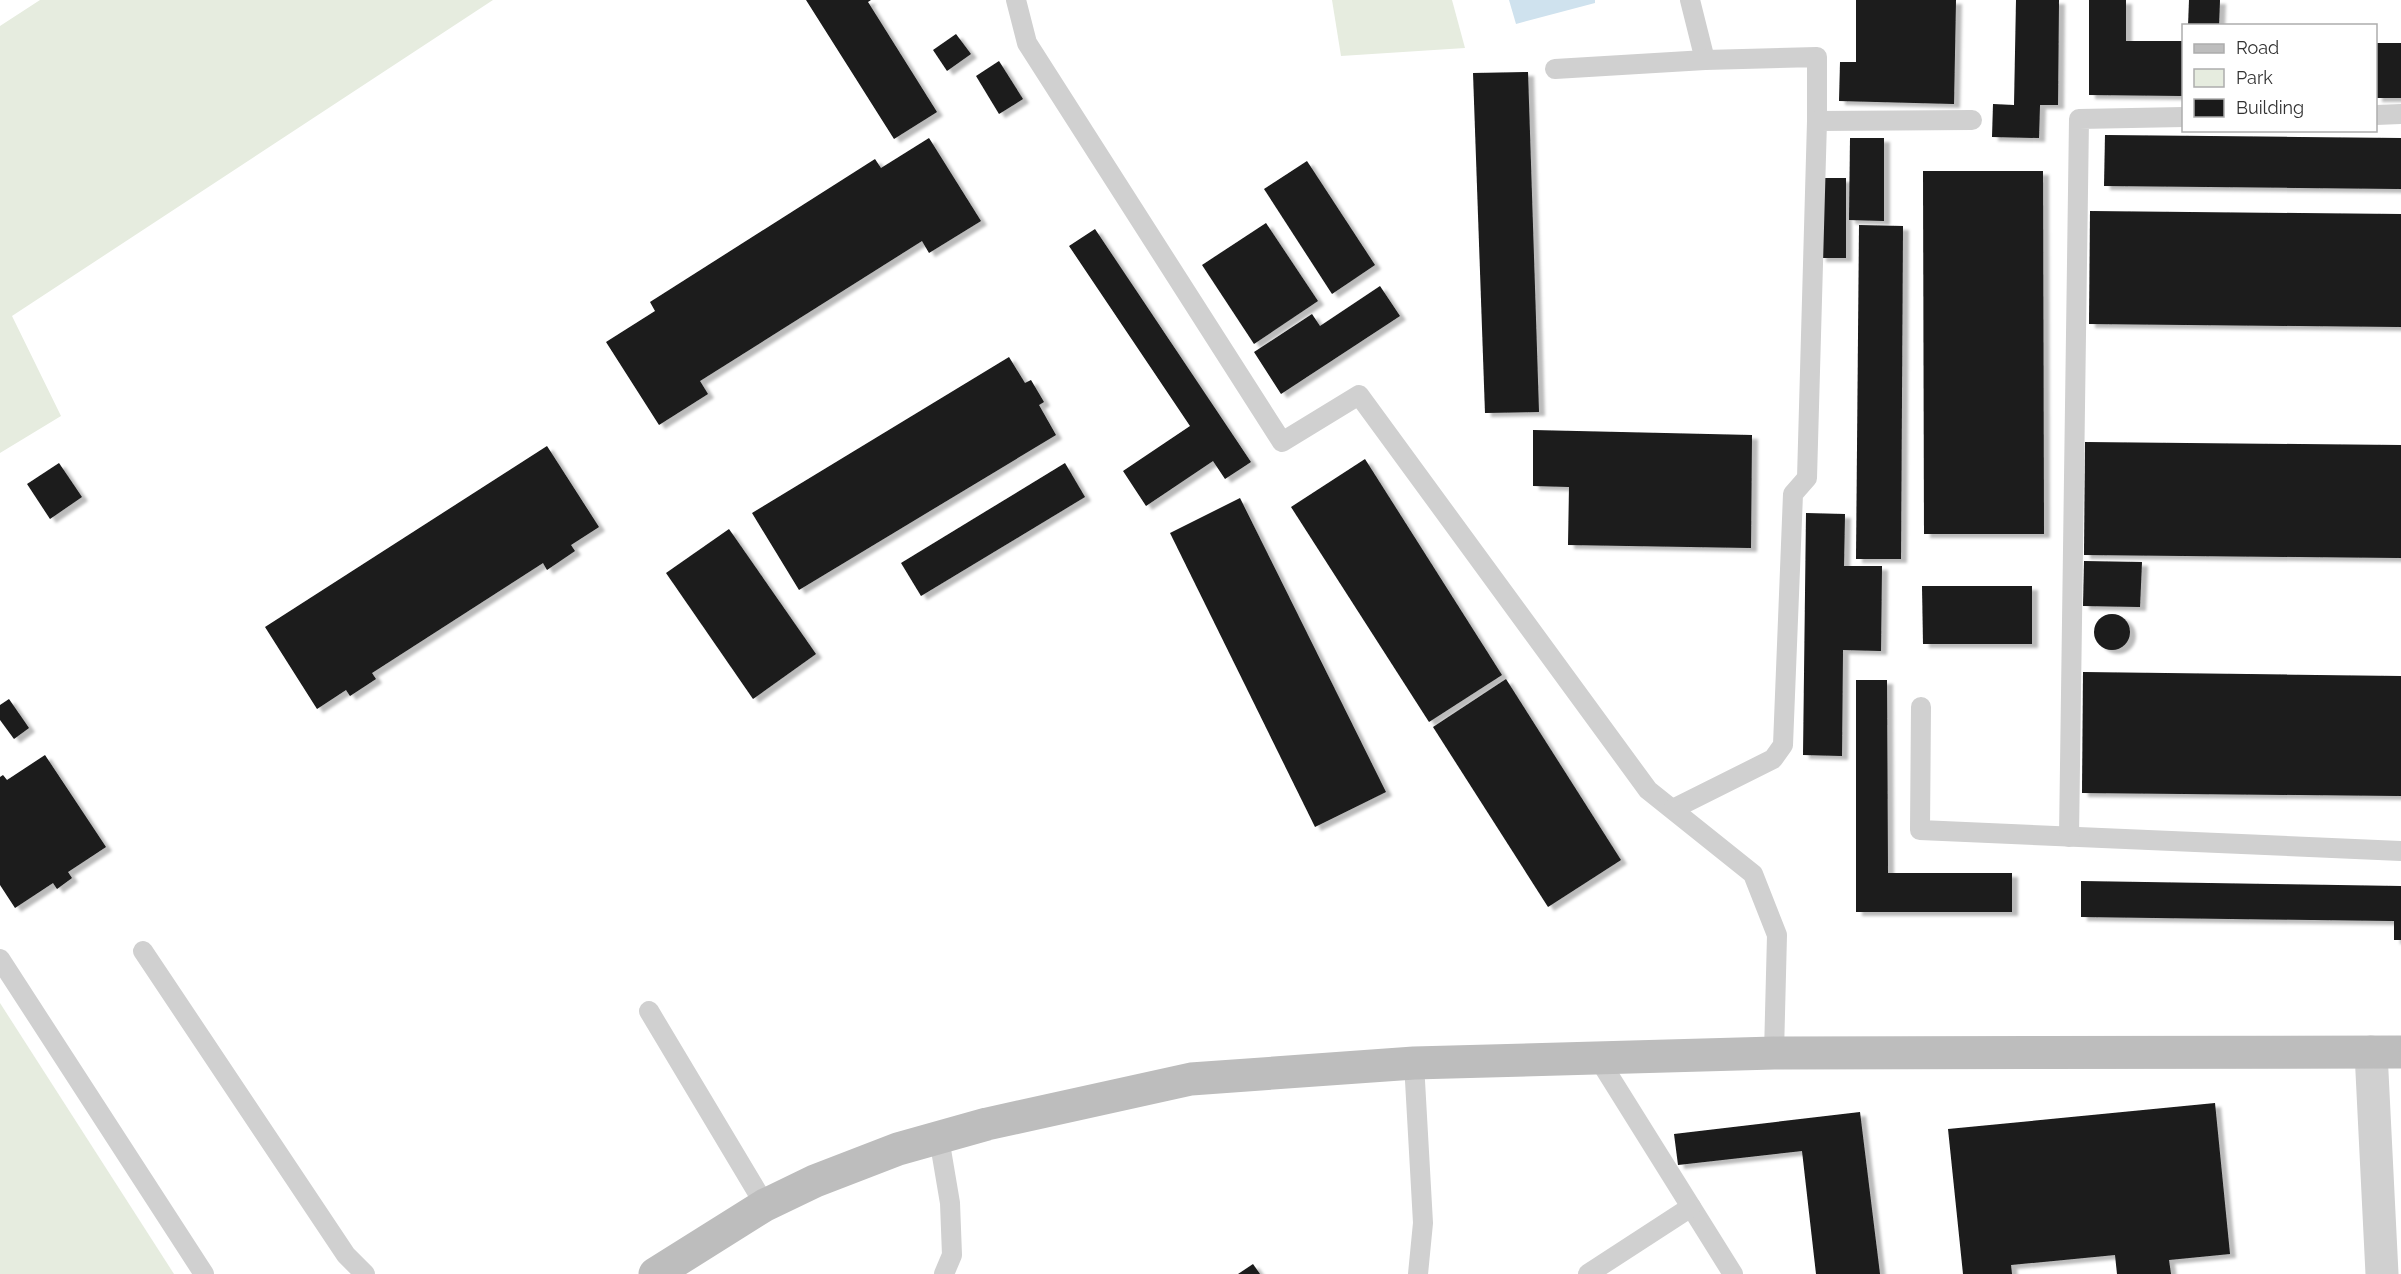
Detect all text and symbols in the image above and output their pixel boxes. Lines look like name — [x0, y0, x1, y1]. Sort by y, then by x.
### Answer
legend — [2182, 24, 2377, 132]
text: Road — [2236, 37, 2279, 58]
text: Park — [2236, 67, 2273, 88]
text: Building — [2236, 97, 2304, 118]

